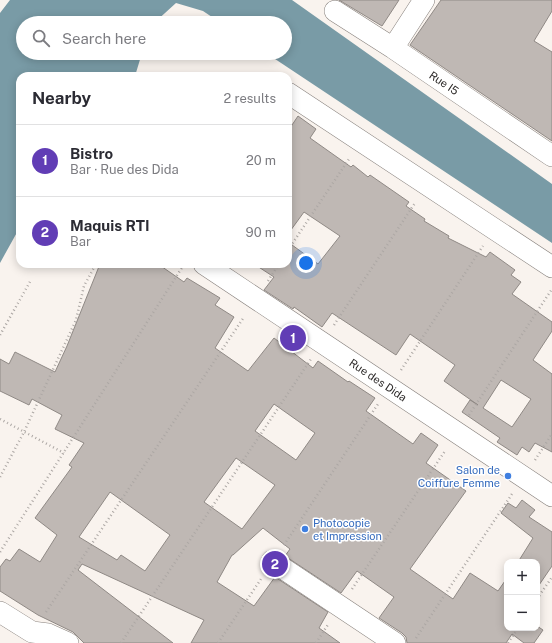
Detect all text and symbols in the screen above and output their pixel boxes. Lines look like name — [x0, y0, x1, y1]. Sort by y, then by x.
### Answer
search box — [16, 16, 292, 60]
icon: search — [30, 27, 52, 49]
text: Search here — [62, 30, 146, 47]
street label: Rue I5 — [427, 69, 461, 97]
text: Nearby — [32, 88, 91, 108]
text: 2 results — [224, 91, 276, 106]
text: Bistro — [70, 145, 113, 162]
text: 1 — [42, 153, 48, 168]
text: 20 m — [246, 153, 276, 168]
text: Bar · Rue des Dida — [70, 162, 179, 177]
text: Maquis RTI — [70, 217, 150, 234]
text: 2 — [41, 225, 49, 240]
text: 90 m — [246, 225, 276, 240]
text: Bar — [70, 234, 91, 249]
your location — [296, 253, 316, 273]
pin: 1 — [280, 323, 306, 353]
street label: Rue des Dida — [347, 356, 409, 404]
place label: Salon de Coiffure Femme — [418, 464, 500, 489]
marker: Salon de Coiffure Femme — [503, 471, 513, 481]
place label: Photocopie et Impression — [313, 517, 382, 542]
marker: Photocopie et Impression — [300, 524, 310, 534]
pin: 2 — [262, 549, 288, 579]
map controls — [504, 559, 540, 631]
button: + — [504, 559, 540, 595]
button: − — [504, 595, 540, 631]

